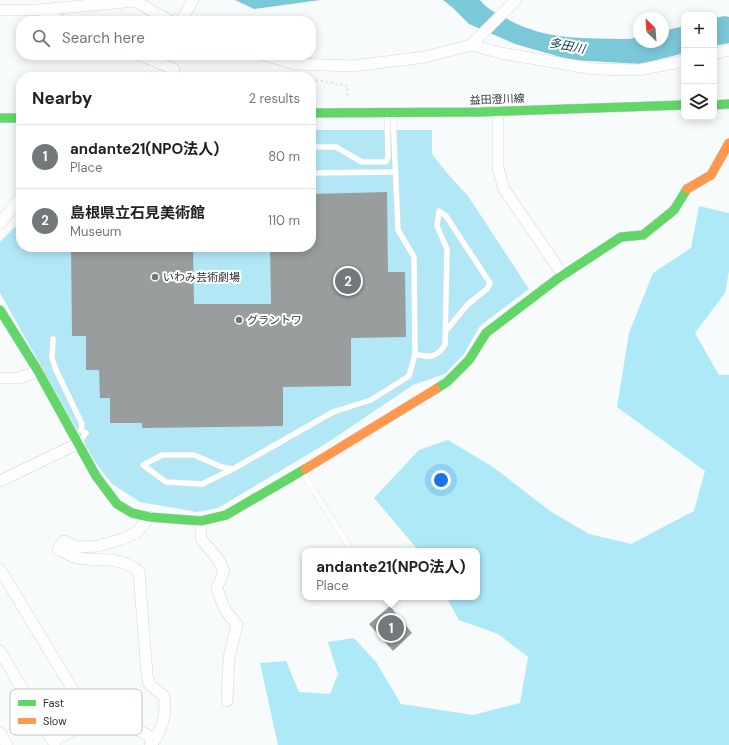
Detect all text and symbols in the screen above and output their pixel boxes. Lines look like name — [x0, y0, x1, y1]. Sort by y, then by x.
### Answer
north arrow — [633, 12, 669, 48]
map controls — [681, 12, 717, 120]
button: + — [681, 12, 717, 48]
search box — [16, 16, 316, 60]
icon: search — [30, 27, 52, 49]
text: Search here — [62, 28, 145, 48]
water label: 多田川 — [548, 35, 588, 58]
button: − — [681, 48, 717, 84]
button: layers — [681, 84, 717, 120]
text: Nearby — [32, 87, 92, 109]
text: 2 results — [249, 90, 300, 107]
street label: 益田澄川線 — [469, 91, 525, 107]
text: andante21(NPO法人) — [70, 139, 219, 159]
text: 1 — [43, 148, 47, 165]
text: 80 m — [268, 148, 300, 165]
text: Place — [70, 159, 102, 176]
text: 島根県立石見美術館 — [70, 203, 205, 223]
text: 2 — [41, 212, 49, 229]
text: 110 m — [268, 212, 300, 229]
text: Museum — [70, 223, 121, 240]
pin: 2 — [335, 266, 361, 296]
place label: いわみ芸術劇場 — [163, 270, 240, 284]
marker: いわみ芸術劇場 — [150, 272, 160, 282]
place label: グラントワ — [247, 313, 302, 327]
marker: グラントワ — [234, 315, 244, 325]
your location — [431, 470, 451, 490]
popup — [302, 548, 480, 600]
text: andante21(NPO法人) — [316, 557, 466, 577]
text: Place — [316, 577, 349, 594]
pin: 1 — [378, 613, 404, 643]
legend — [10, 689, 142, 735]
text: Fast — [43, 696, 64, 710]
text: Slow — [43, 714, 67, 728]

